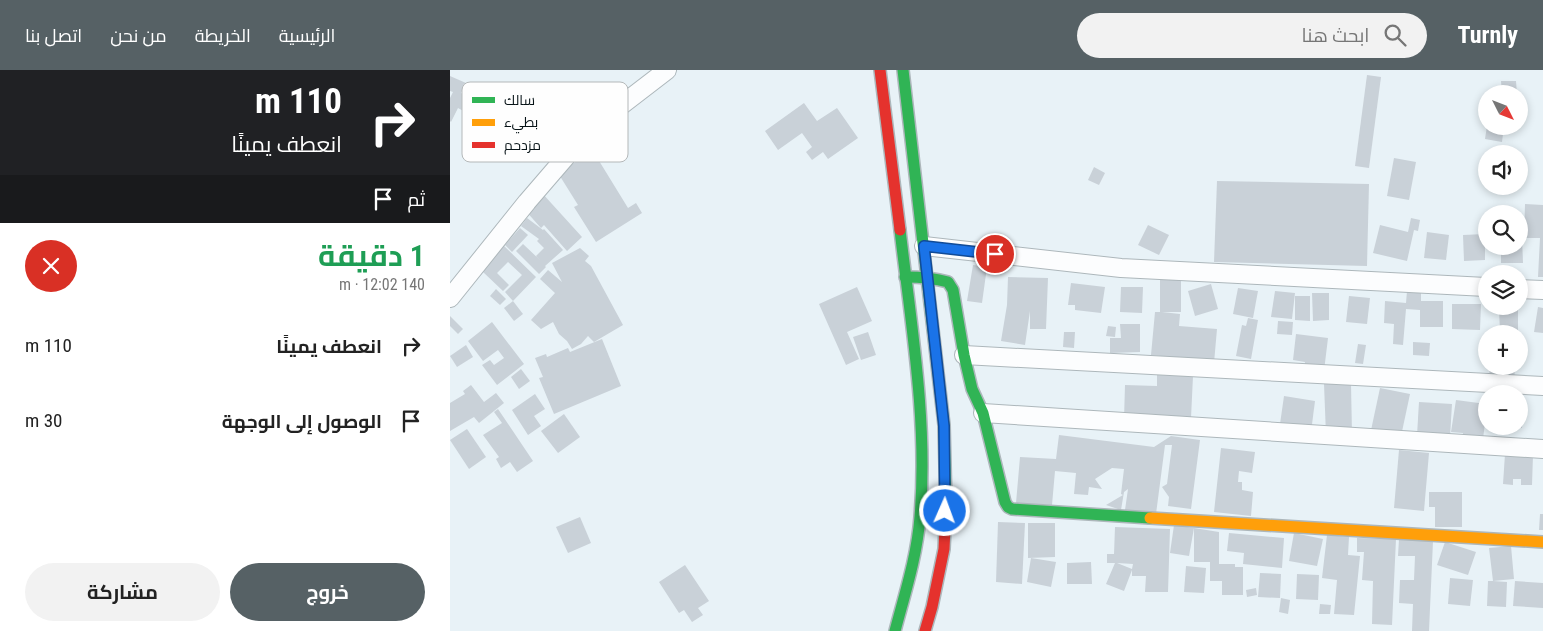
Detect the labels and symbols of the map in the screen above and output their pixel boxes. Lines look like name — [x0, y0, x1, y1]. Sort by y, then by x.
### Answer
legend — [462, 82, 628, 162]
north arrow — [1478, 85, 1528, 135]
text: سالك — [504, 92, 535, 108]
text: بطيء — [504, 114, 538, 134]
text: مزدحم — [504, 137, 541, 155]
pin — [974, 233, 1016, 275]
position arrow — [918, 484, 970, 536]

